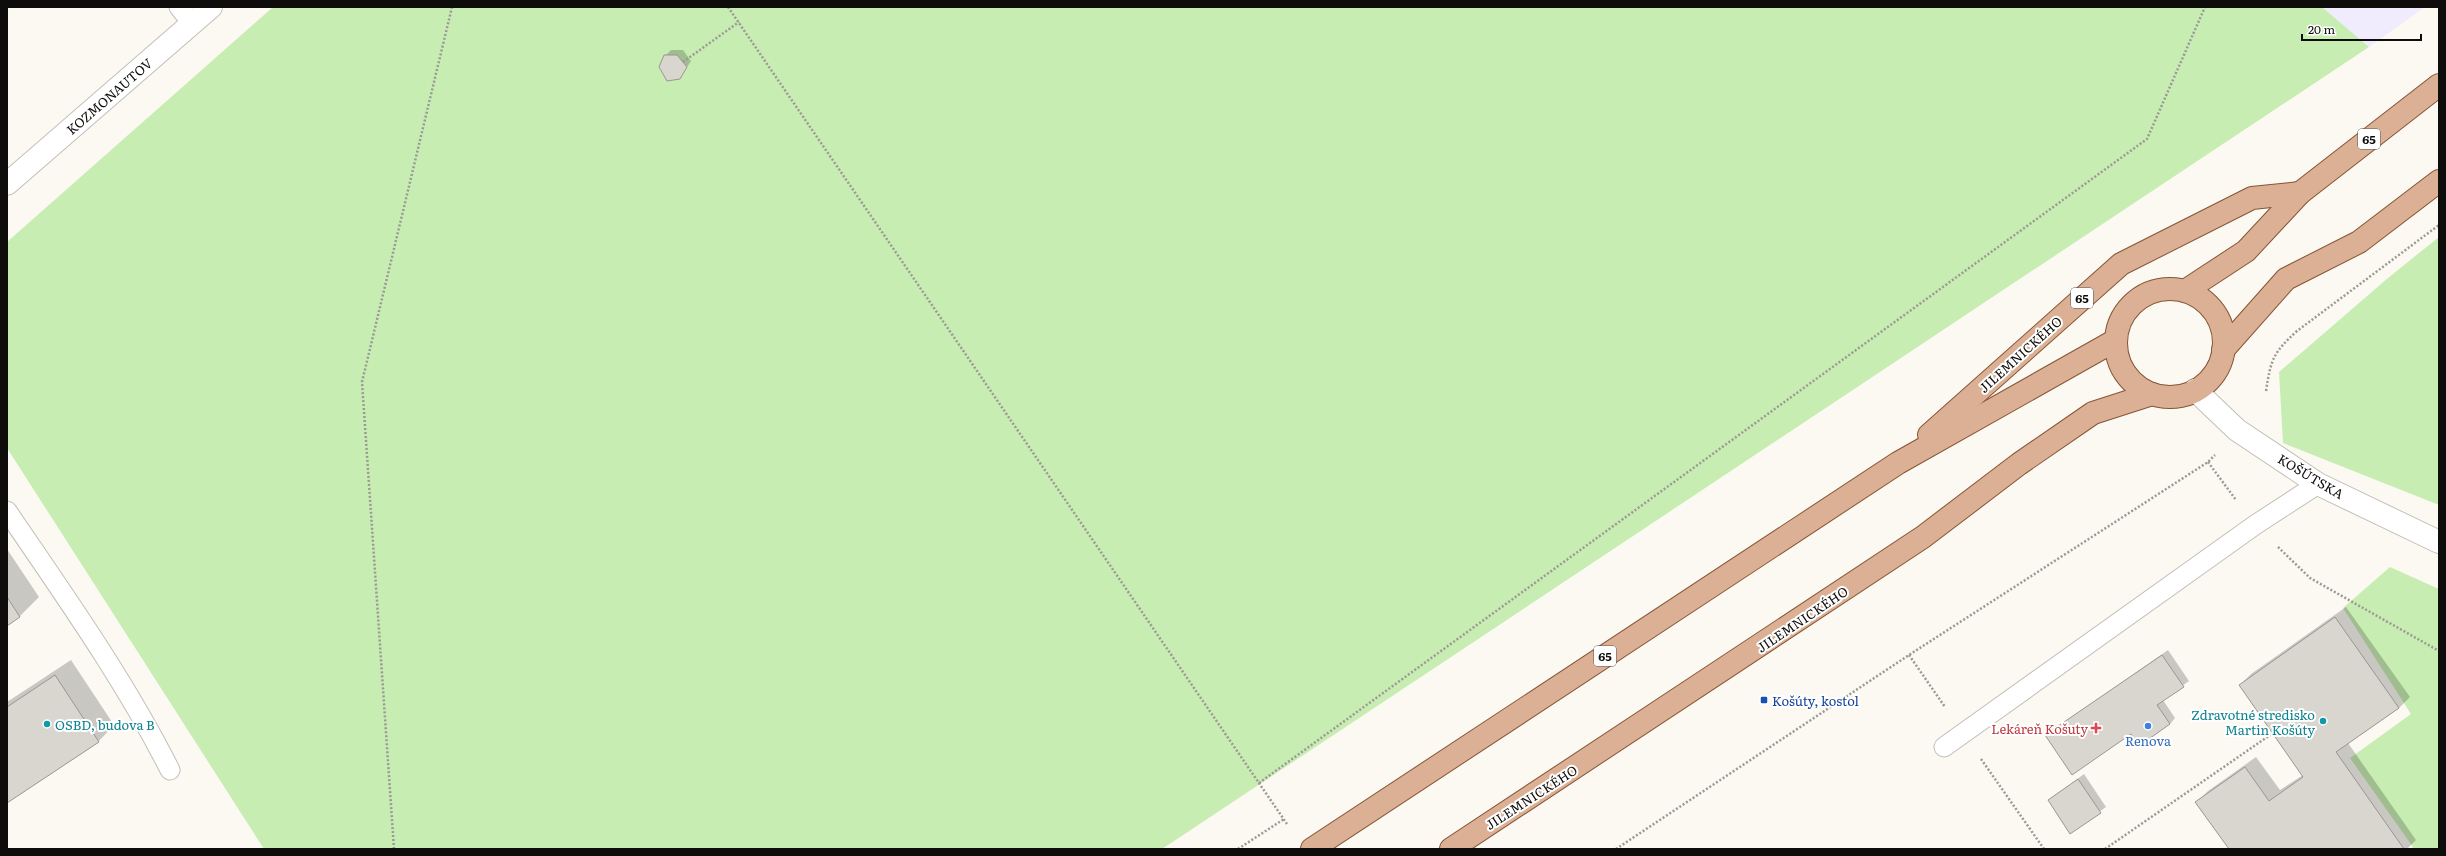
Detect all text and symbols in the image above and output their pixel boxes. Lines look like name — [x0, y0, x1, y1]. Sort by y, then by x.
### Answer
scale bar — [2302, 16, 2421, 42]
text: 20 m — [2308, 20, 2335, 38]
street label: KOZMONAUTOV — [62, 53, 156, 139]
road number: 65 — [2358, 129, 2380, 149]
road number: 65 — [2071, 288, 2093, 308]
street label: JILEMNICKÉHO — [1974, 311, 2066, 397]
street label: KOŠÚTSKA — [2274, 449, 2348, 503]
street label: JILEMNICKÉHO — [1753, 581, 1851, 657]
road number: 65 — [1594, 646, 1616, 666]
place label: Košúty, kostol — [1772, 691, 1860, 710]
marker: Košúty, kostol — [1759, 695, 1769, 705]
place label: Zdravotné stredisko Martin Košúty — [2191, 705, 2315, 739]
place label: OSBD, budova B — [55, 715, 155, 734]
marker: Zdravotné stredisko Martin Košúty — [2318, 716, 2328, 726]
marker: OSBD, budova B — [42, 719, 52, 729]
place label: Lekáreň Košuty — [1991, 719, 2089, 738]
marker: Renova — [2143, 721, 2153, 731]
marker: Lekáreň Košuty — [2091, 723, 2101, 733]
place label: Renova — [2125, 731, 2171, 750]
street label: JILEMNICKÉHO — [1481, 760, 1581, 834]

